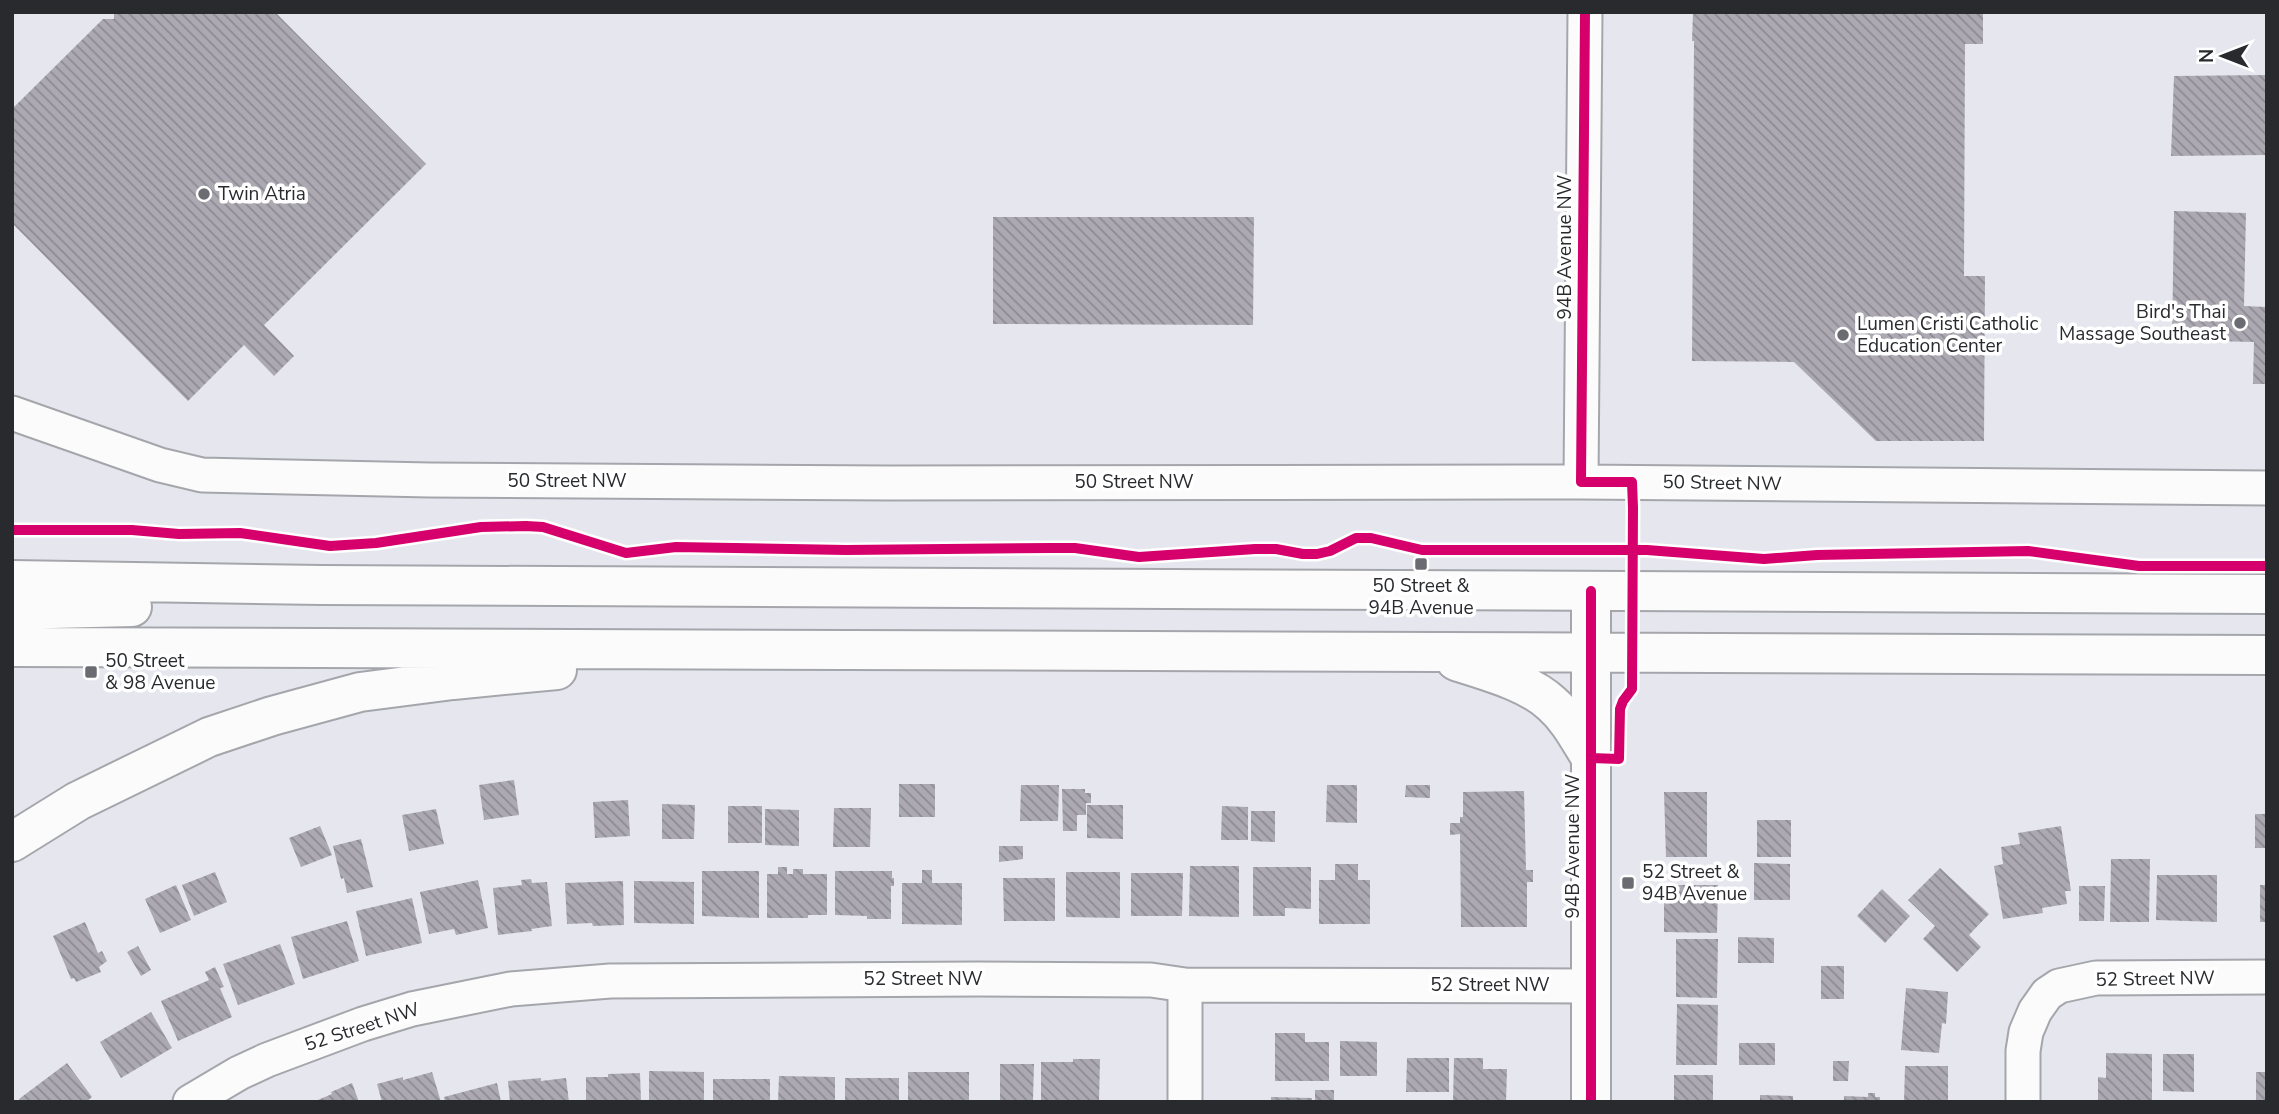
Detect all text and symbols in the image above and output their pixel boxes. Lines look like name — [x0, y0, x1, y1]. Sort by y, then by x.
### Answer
north arrow — [2188, 21, 2258, 91]
text: N — [2194, 49, 2220, 63]
street label: 94B Avenue NW — [1552, 174, 1578, 320]
place label: Twin Atria — [218, 181, 306, 207]
marker: Twin Atria — [196, 186, 212, 202]
place label: Bird's Thai Massage Southeast — [2059, 299, 2226, 347]
place label: Lumen Cristi Catholic Education Center — [1857, 311, 2038, 359]
marker: Bird's Thai Massage Southeast — [2232, 315, 2248, 331]
marker: Lumen Cristi Catholic Education Center — [1835, 327, 1851, 343]
street label: 50 Street NW — [507, 468, 627, 494]
street label: 50 Street NW — [1074, 469, 1194, 495]
street label: 50 Street NW — [1662, 469, 1782, 497]
marker: 50 Street & 94B Avenue — [1413, 556, 1429, 572]
place label: 50 Street & 94B Avenue — [1368, 573, 1474, 621]
place label: 50 Street & 98 Avenue — [105, 648, 215, 696]
marker: 50 Street & 98 Avenue — [83, 664, 99, 680]
street label: 94B Avenue NW — [1560, 773, 1586, 919]
place label: 52 Street & 94B Avenue — [1642, 859, 1747, 907]
marker: 52 Street & 94B Avenue — [1620, 875, 1636, 891]
street label: 52 Street NW — [2095, 965, 2215, 993]
street label: 52 Street NW — [863, 966, 983, 992]
street label: 52 Street NW — [1430, 972, 1550, 998]
street label: 52 Street NW — [301, 996, 423, 1058]

